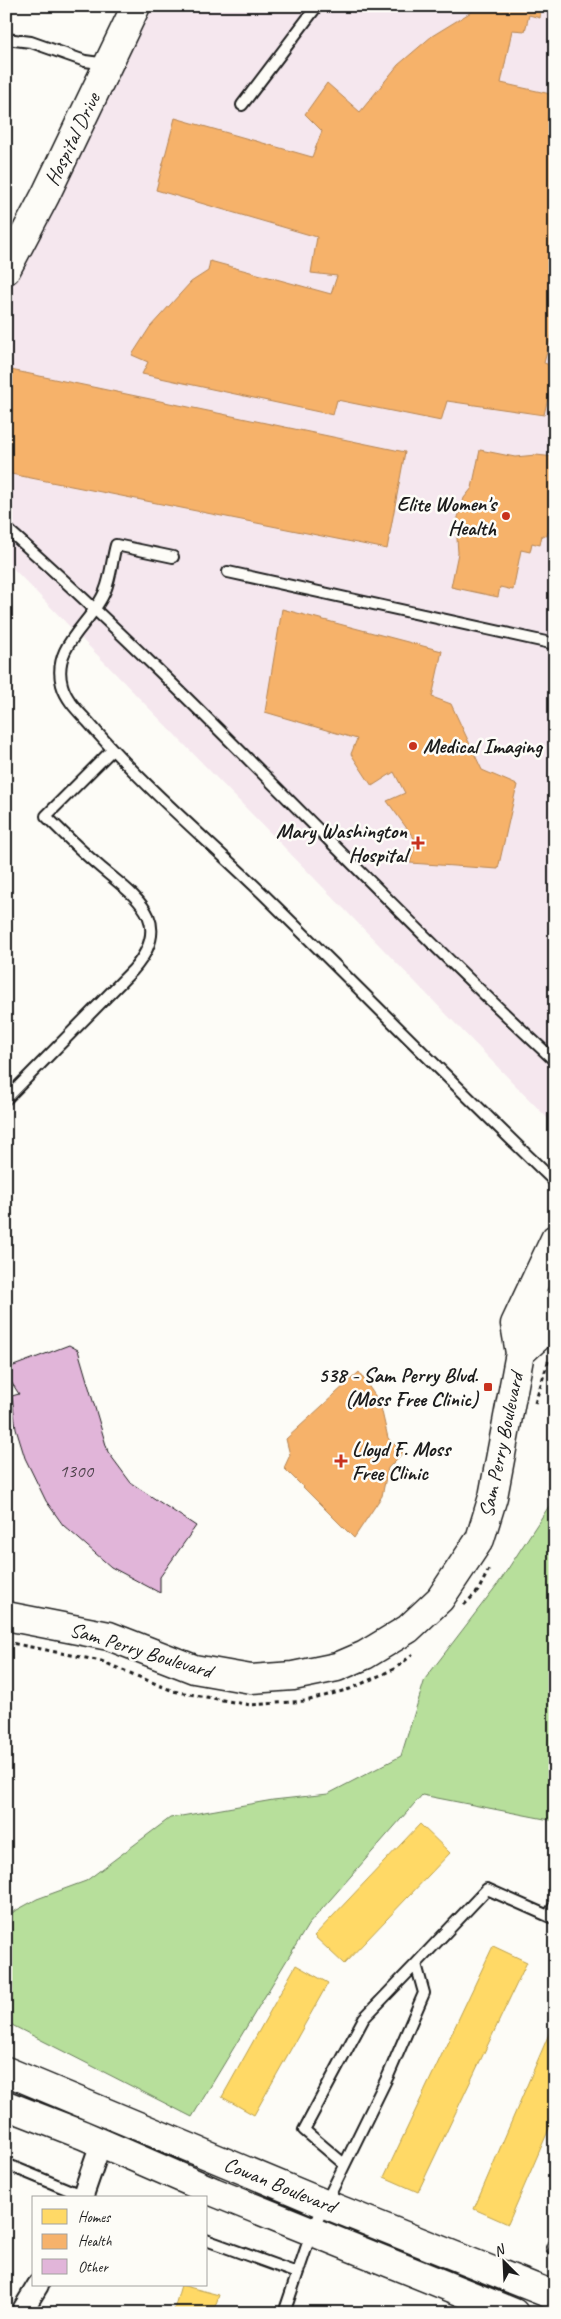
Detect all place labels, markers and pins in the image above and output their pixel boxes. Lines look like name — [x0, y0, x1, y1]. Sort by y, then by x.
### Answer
place label: Elite Women's Health — [397, 491, 499, 541]
marker: Elite Women's Health — [500, 510, 512, 522]
place label: Medical Imaging — [423, 733, 543, 759]
marker: Medical Imaging — [407, 740, 419, 752]
place label: Mary Washington Hospital — [276, 818, 411, 868]
marker: Mary Washington Hospital — [411, 836, 425, 850]
place label: 538 - Sam Perry Blvd. (Moss Free Clinic) — [318, 1362, 480, 1412]
marker: 538 - Sam Perry Blvd. (Moss Free Clinic) — [482, 1381, 494, 1393]
place label: Lloyd F. Moss Free Clinic — [352, 1436, 453, 1486]
marker: Lloyd F. Moss Free Clinic — [334, 1454, 348, 1468]

